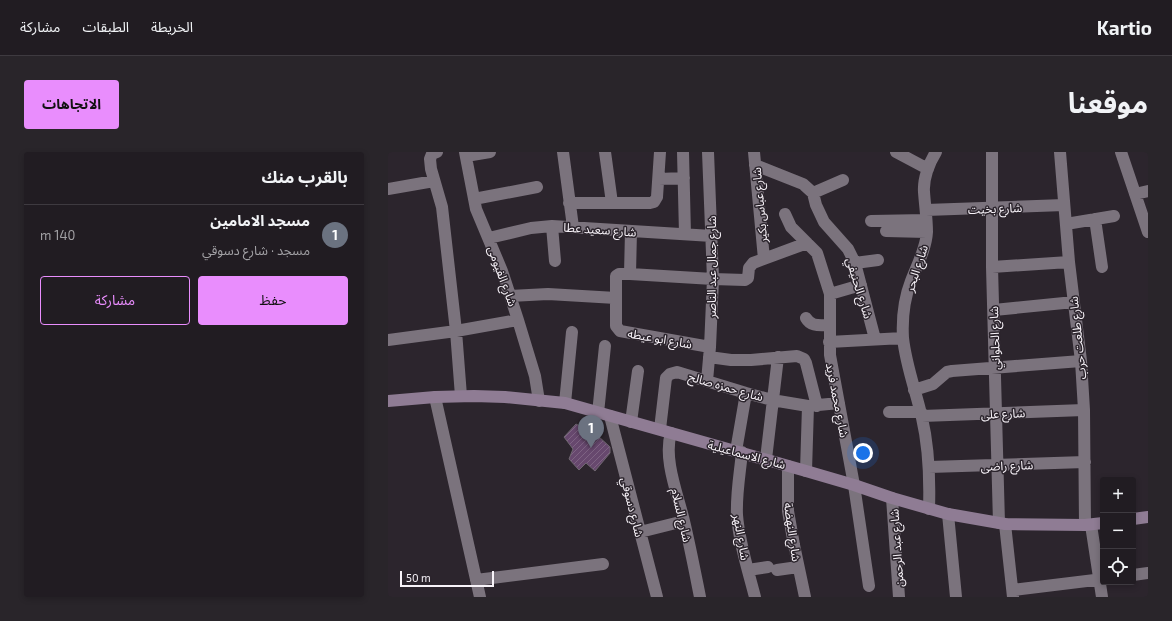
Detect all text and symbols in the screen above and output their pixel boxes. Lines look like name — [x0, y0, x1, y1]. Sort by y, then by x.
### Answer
text: Kartio — [1097, 16, 1152, 39]
text: مشاركة — [20, 18, 60, 35]
text: الطبقات — [82, 18, 129, 35]
text: الخريطة — [151, 18, 193, 35]
button: الاتجاهات — [24, 80, 119, 129]
text: موقعنا — [1068, 85, 1148, 119]
text: بالقرب منك — [261, 166, 348, 186]
street label: شارع عباس بكير — [749, 167, 772, 244]
street label: شارع بخيت — [968, 200, 1023, 219]
text: مسجد الامامين — [210, 211, 310, 229]
street label: شارع جمال عبد الناصر — [704, 216, 721, 319]
street label: شارع سعيد عطا — [563, 219, 637, 242]
text: 140 m — [40, 227, 75, 243]
text: 1 — [332, 227, 338, 243]
text: مسجد · شارع دسوقي — [202, 242, 310, 258]
street label: شارع البحر — [902, 243, 933, 295]
street label: شارع الفيومى — [483, 244, 520, 309]
street label: شارع الحنيفي — [840, 256, 876, 321]
button: مشاركة — [40, 276, 190, 325]
button: حفظ — [198, 276, 348, 325]
street label: شارع طلعت حرب — [1066, 295, 1091, 380]
street label: شارع الحلواني — [986, 306, 1006, 370]
street label: شارع ابو عيطه — [626, 325, 693, 354]
street label: شارع محمد فريد — [821, 361, 852, 439]
street label: شارع حمزه صالح — [686, 369, 765, 406]
street label: شارع على — [980, 405, 1026, 424]
pin: 1 — [578, 415, 604, 448]
street label: شارع الاسماعيلية — [706, 437, 788, 474]
your location — [853, 443, 873, 463]
street label: شارع راضى — [980, 457, 1034, 476]
street label: شارع دسوقي — [615, 476, 647, 539]
map controls — [1100, 477, 1136, 585]
button: + — [1100, 477, 1136, 513]
street label: شارع السلام — [666, 487, 695, 544]
street label: شارع النهضة — [779, 502, 804, 563]
street label: شارع عبد الرحمن — [886, 508, 909, 588]
street label: شارع النهر — [728, 512, 753, 562]
button: − — [1100, 513, 1136, 549]
button: locate — [1100, 549, 1136, 585]
scale bar — [400, 569, 494, 588]
text: 50 m — [406, 571, 431, 584]

